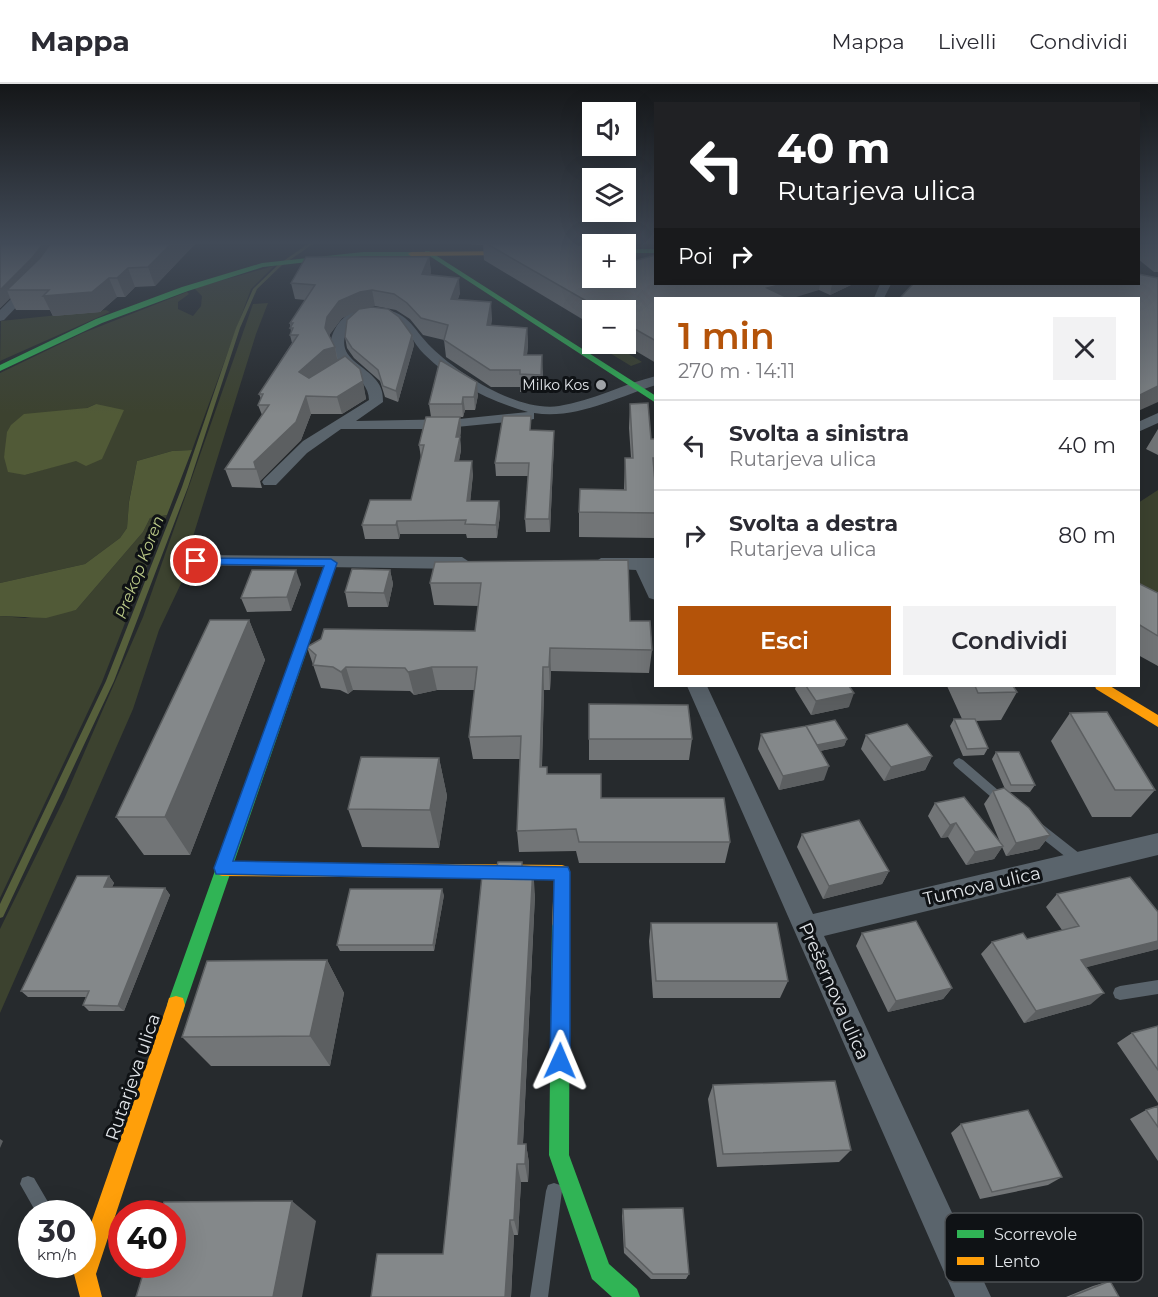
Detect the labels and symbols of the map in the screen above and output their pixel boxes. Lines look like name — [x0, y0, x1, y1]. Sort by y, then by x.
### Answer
place label: Milko Kos — [522, 376, 589, 394]
marker: Milko Kos — [594, 378, 608, 392]
water label: Prekop Koren — [111, 513, 168, 621]
pin — [170, 535, 221, 586]
street label: Tumova ulica — [921, 862, 1043, 910]
street label: Prešernova ulica — [794, 919, 874, 1063]
street label: Rutarjeva ulica — [101, 1011, 165, 1143]
position arrow — [528, 1029, 592, 1093]
speed limit sign: 40 — [108, 1200, 186, 1278]
legend — [945, 1213, 1143, 1282]
text: Scorrevole — [994, 1225, 1077, 1244]
text: Lento — [994, 1252, 1040, 1271]

